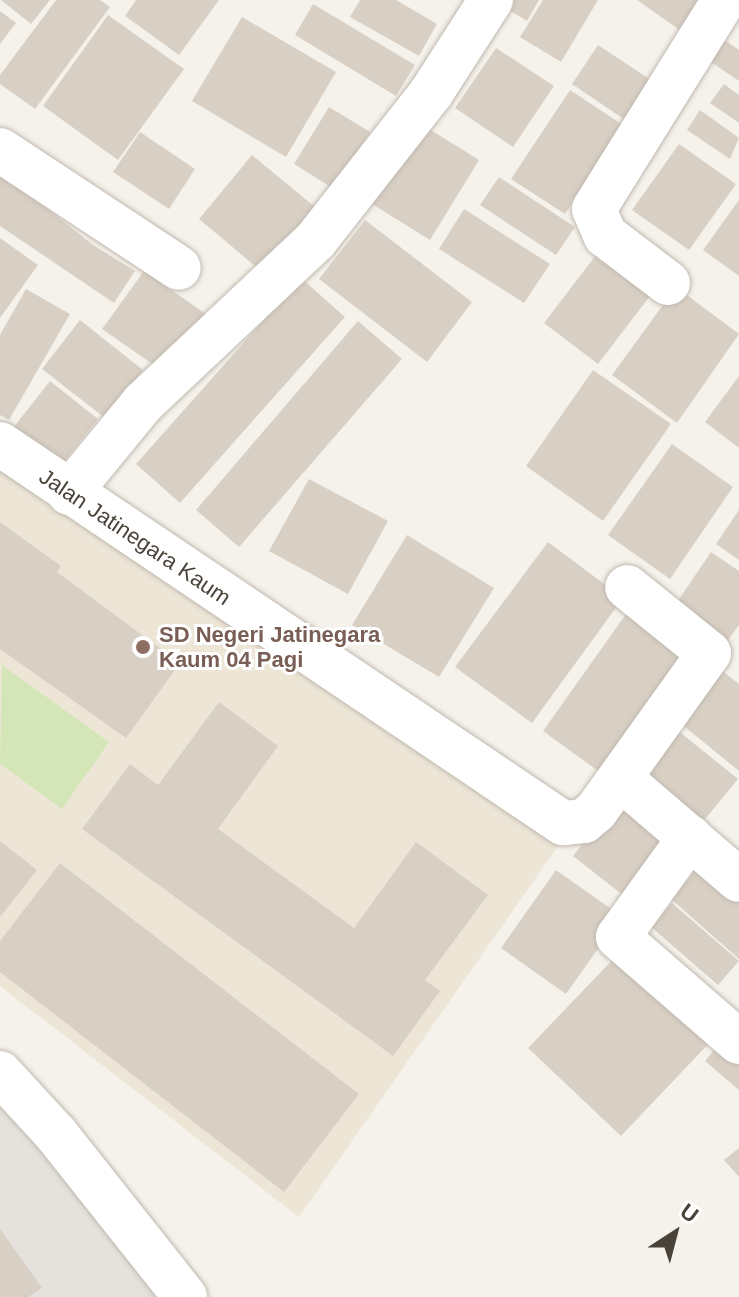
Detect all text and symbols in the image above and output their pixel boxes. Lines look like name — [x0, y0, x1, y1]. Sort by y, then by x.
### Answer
street label: Jalan Jatinegara Kaum — [34, 463, 236, 611]
place label: SD Negeri Jatinegara Kaum 04 Pagi — [159, 621, 380, 672]
marker: SD Negeri Jatinegara Kaum 04 Pagi — [134, 638, 152, 656]
north arrow — [635, 1193, 715, 1273]
text: U — [676, 1198, 703, 1228]

